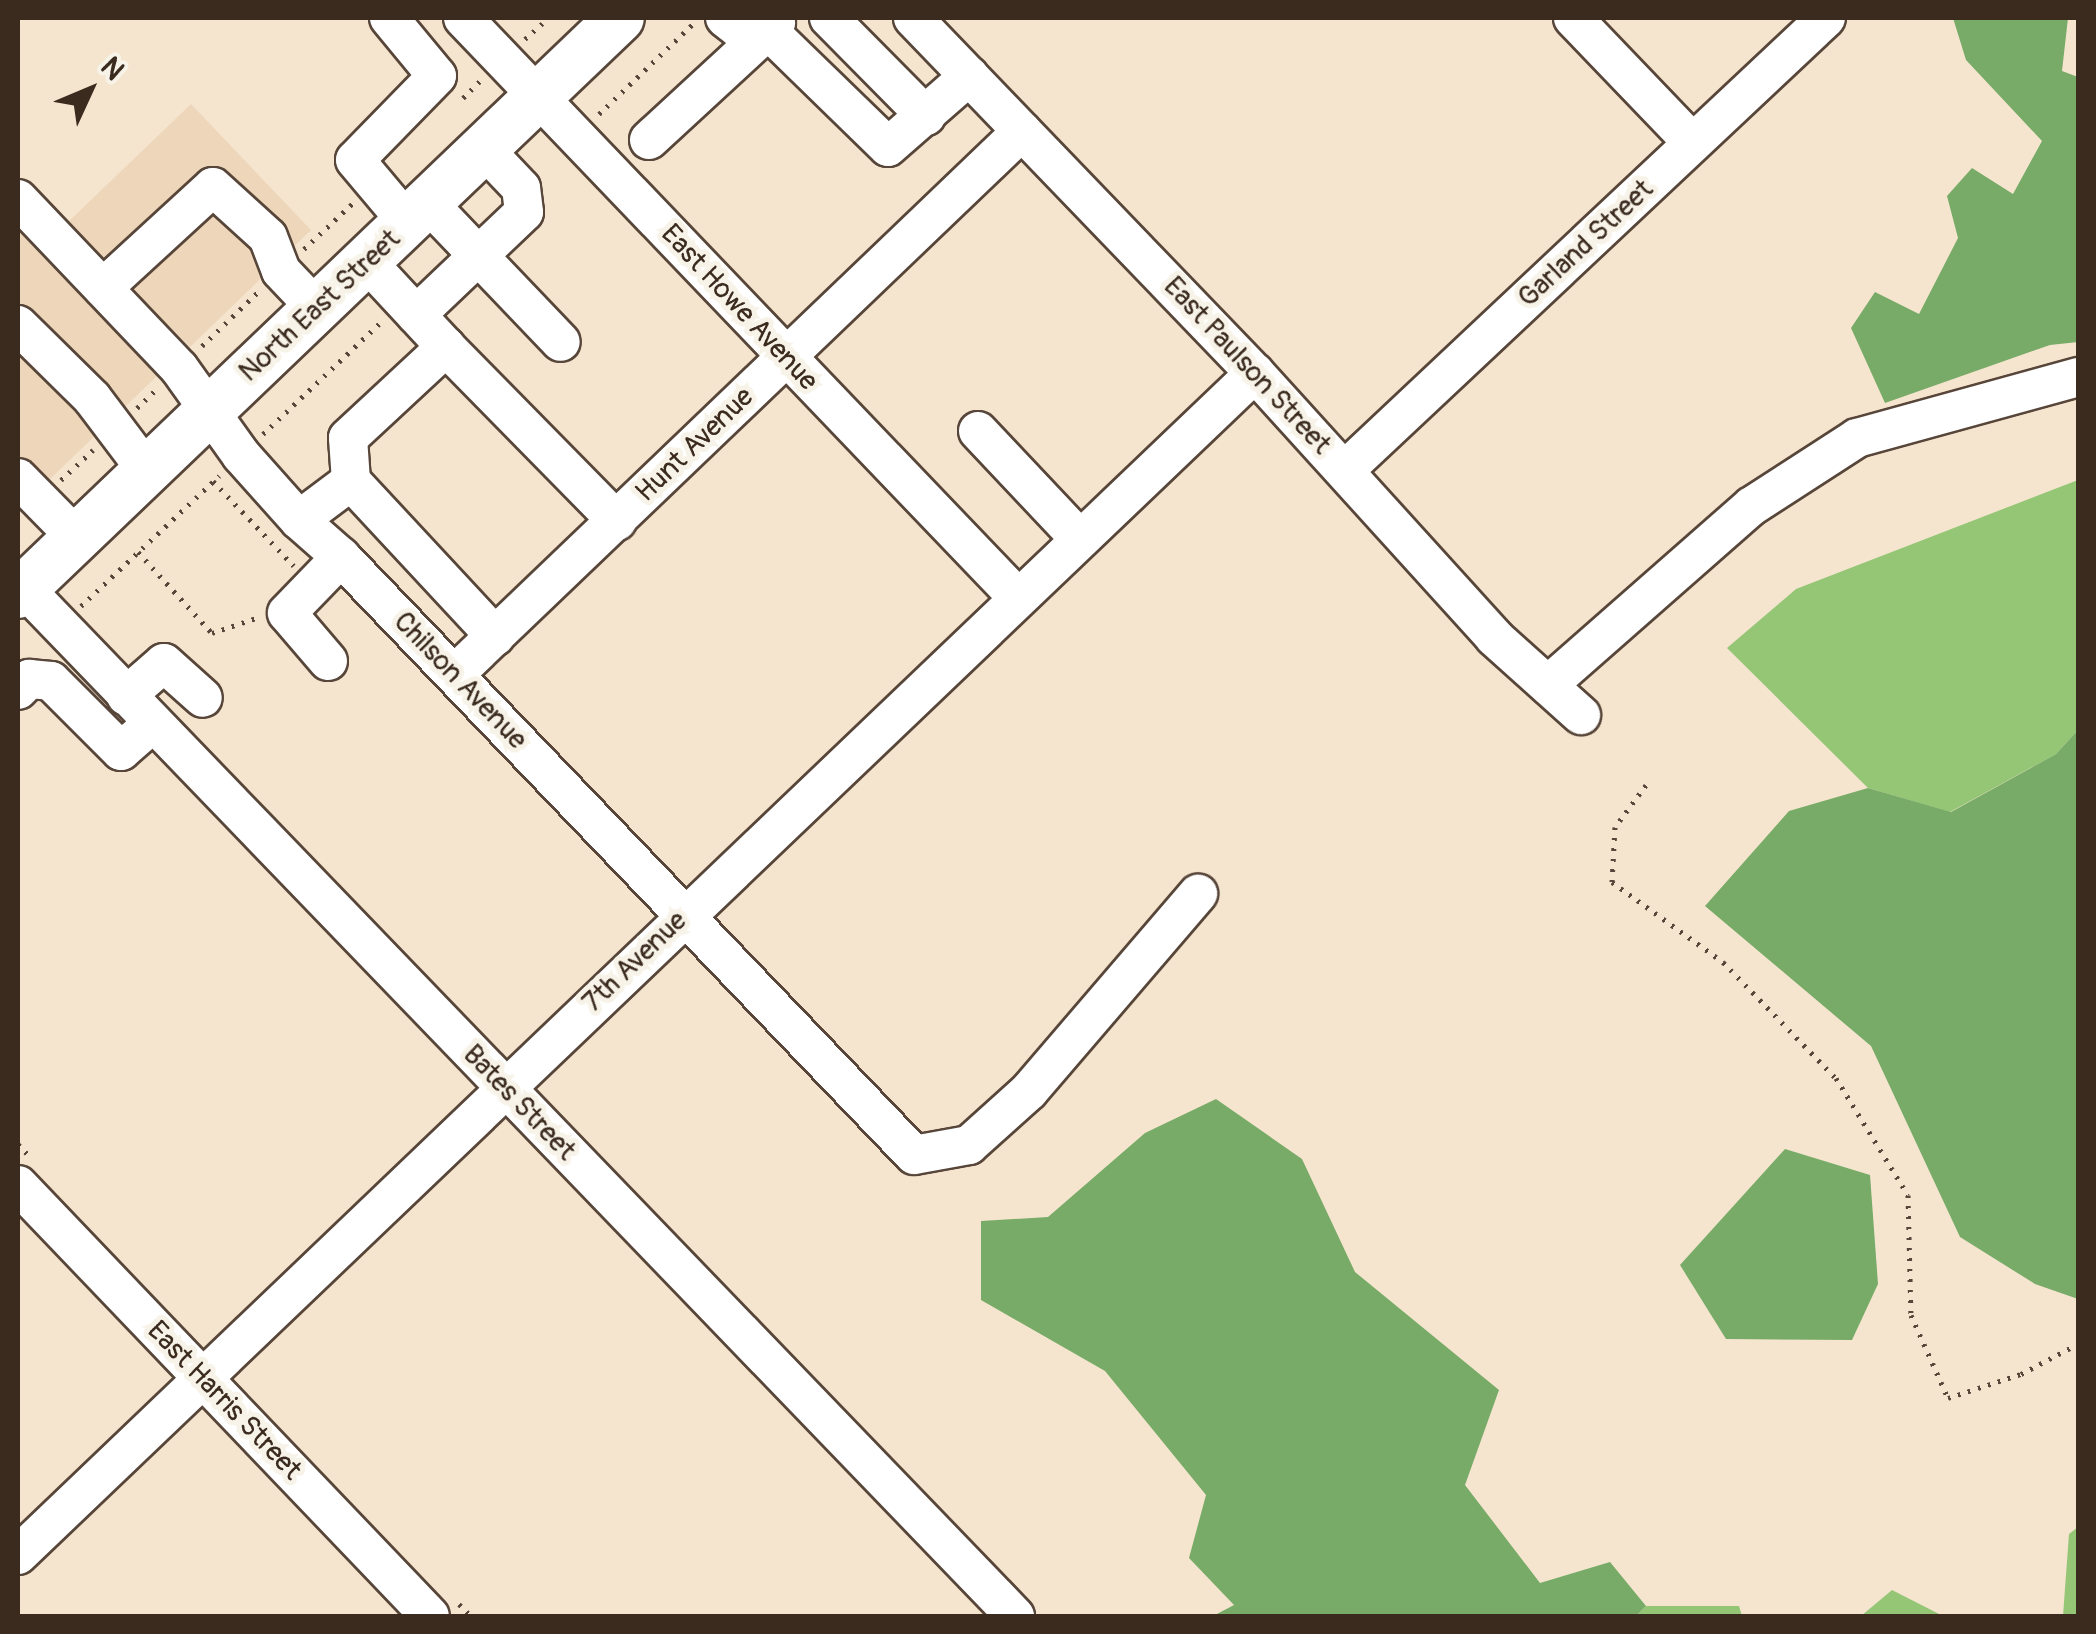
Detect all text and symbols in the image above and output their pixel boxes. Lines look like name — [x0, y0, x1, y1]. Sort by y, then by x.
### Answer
north arrow — [40, 40, 140, 140]
text: N — [93, 50, 131, 88]
street label: Garland Street — [1512, 173, 1660, 315]
street label: East Howe Avenue — [653, 218, 825, 398]
street label: North East Street — [233, 223, 407, 389]
street label: East Paulson Street — [1156, 270, 1338, 462]
street label: Hunt Avenue — [629, 381, 761, 509]
street label: Chilson Avenue — [386, 605, 534, 757]
street label: 7th Avenue — [576, 904, 694, 1020]
street label: Bates Street — [456, 1038, 582, 1168]
street label: East Harris Street — [140, 1315, 308, 1487]

